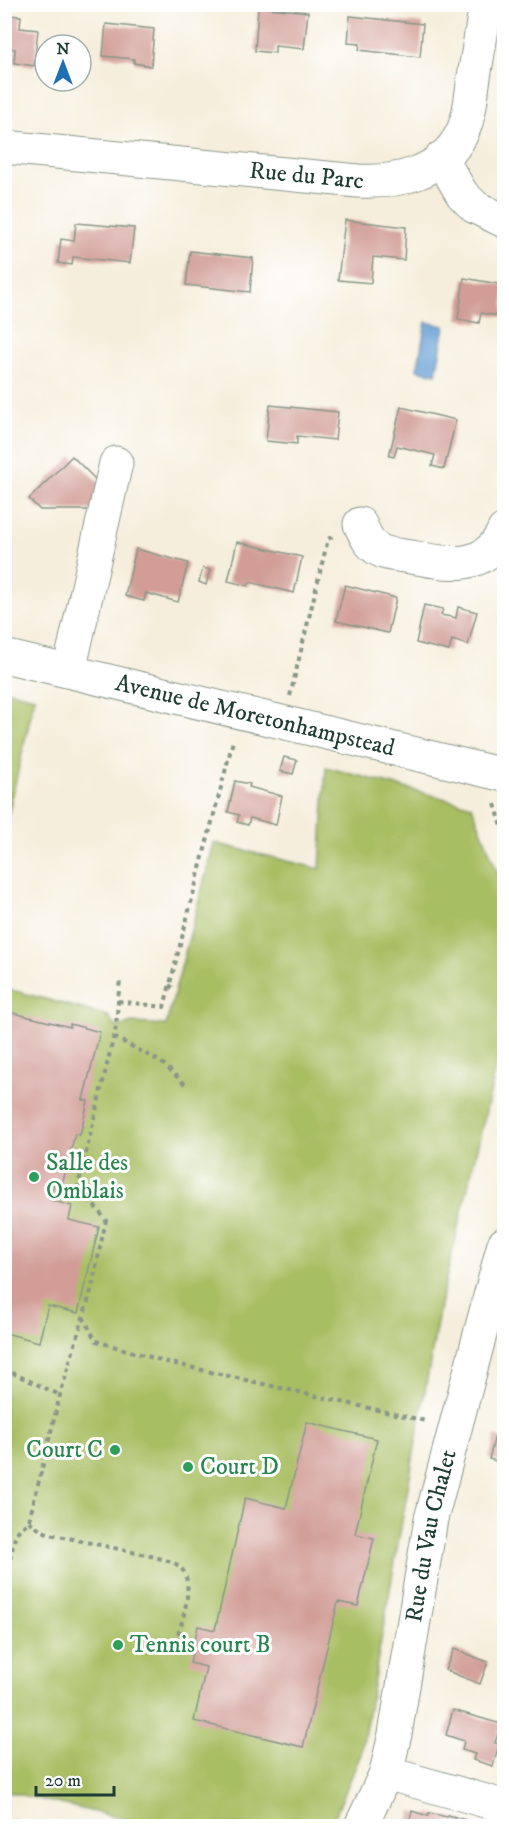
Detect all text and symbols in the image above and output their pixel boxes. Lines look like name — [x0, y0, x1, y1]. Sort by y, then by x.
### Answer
north arrow — [33, 33, 93, 93]
text: N — [56, 39, 70, 59]
street label: Rue du Parc — [248, 156, 364, 196]
street label: Avenue de Moretonhampstead — [112, 668, 398, 763]
place label: Salle des Omblais — [46, 1148, 128, 1206]
marker: Salle des Omblais — [27, 1170, 41, 1184]
place label: Court C — [26, 1435, 103, 1465]
marker: Court C — [108, 1443, 122, 1457]
street label: Rue du Vau Chalet — [399, 1446, 464, 1624]
place label: Court D — [200, 1452, 279, 1482]
marker: Court D — [181, 1460, 195, 1474]
place label: Tennis court B — [130, 1630, 271, 1660]
marker: Tennis court B — [111, 1638, 125, 1652]
scale bar — [36, 1759, 114, 1797]
text: 20 m — [45, 1770, 81, 1792]

